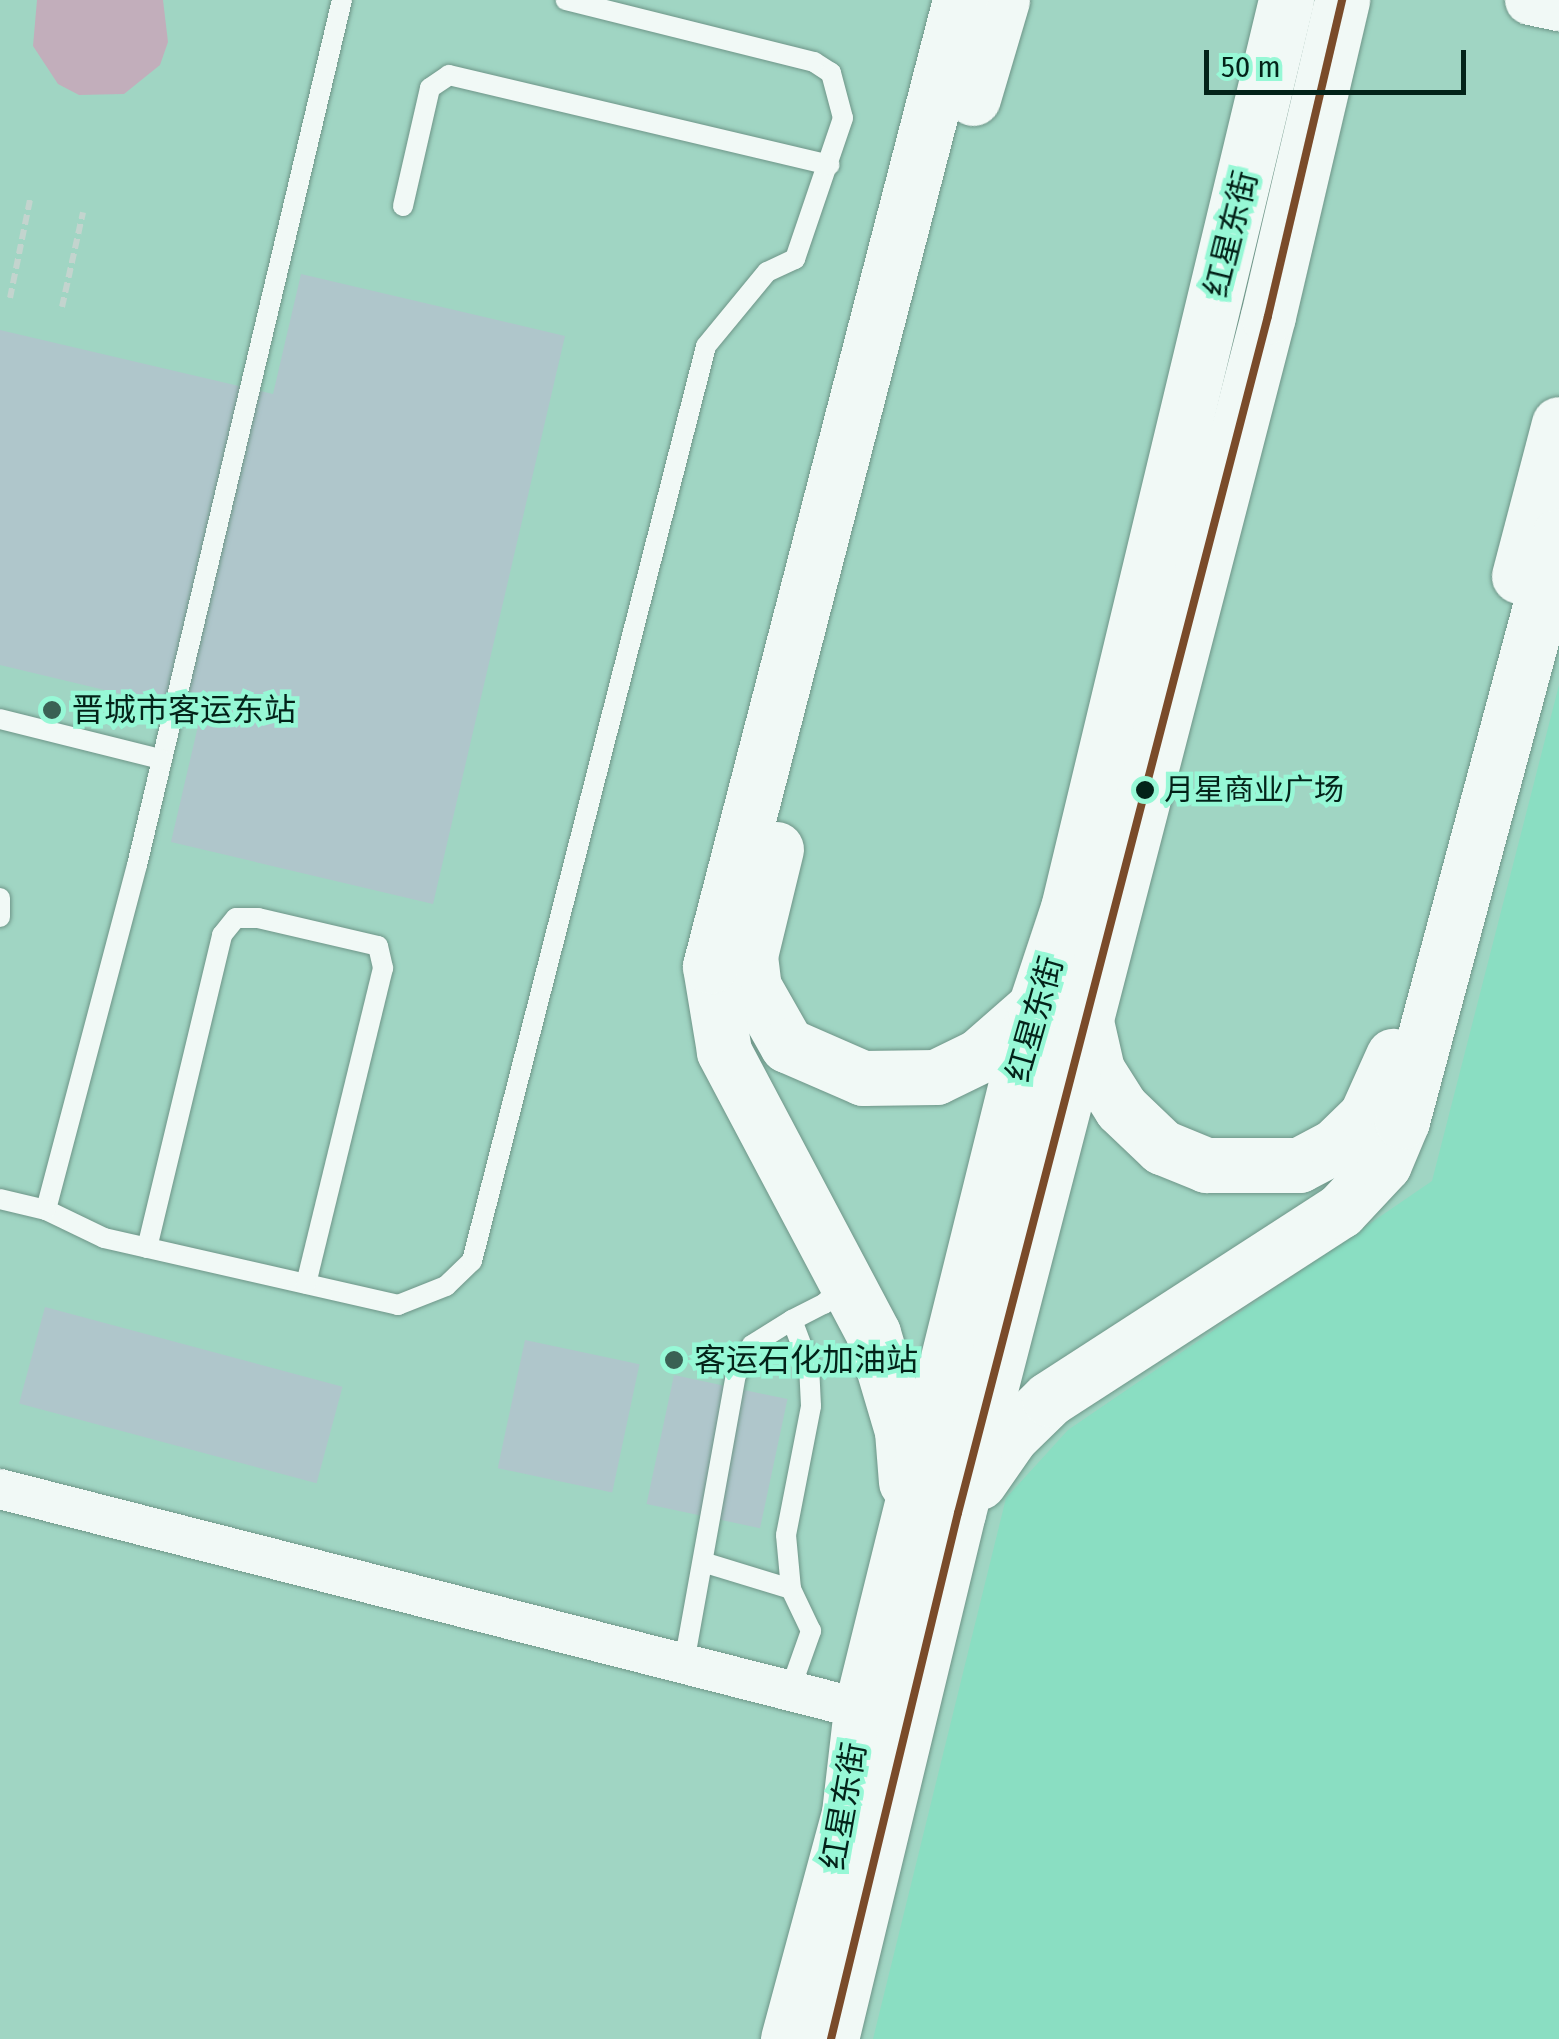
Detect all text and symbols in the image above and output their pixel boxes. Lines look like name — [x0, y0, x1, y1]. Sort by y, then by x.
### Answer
scale bar — [1209, 30, 1472, 92]
text: 50 m — [1221, 49, 1281, 85]
street label: 红星东街 — [1197, 167, 1265, 301]
place label: 晋城市客运东站 — [72, 691, 296, 729]
marker: 晋城市客运东站 — [41, 699, 63, 721]
place label: 月星商业广场 — [1164, 772, 1344, 808]
marker: 月星商业广场 — [1135, 780, 1155, 800]
street label: 红星东街 — [999, 952, 1071, 1086]
place label: 客运石化加油站 — [694, 1341, 918, 1379]
marker: 客运石化加油站 — [663, 1349, 685, 1371]
street label: 红星东街 — [814, 1740, 874, 1872]

